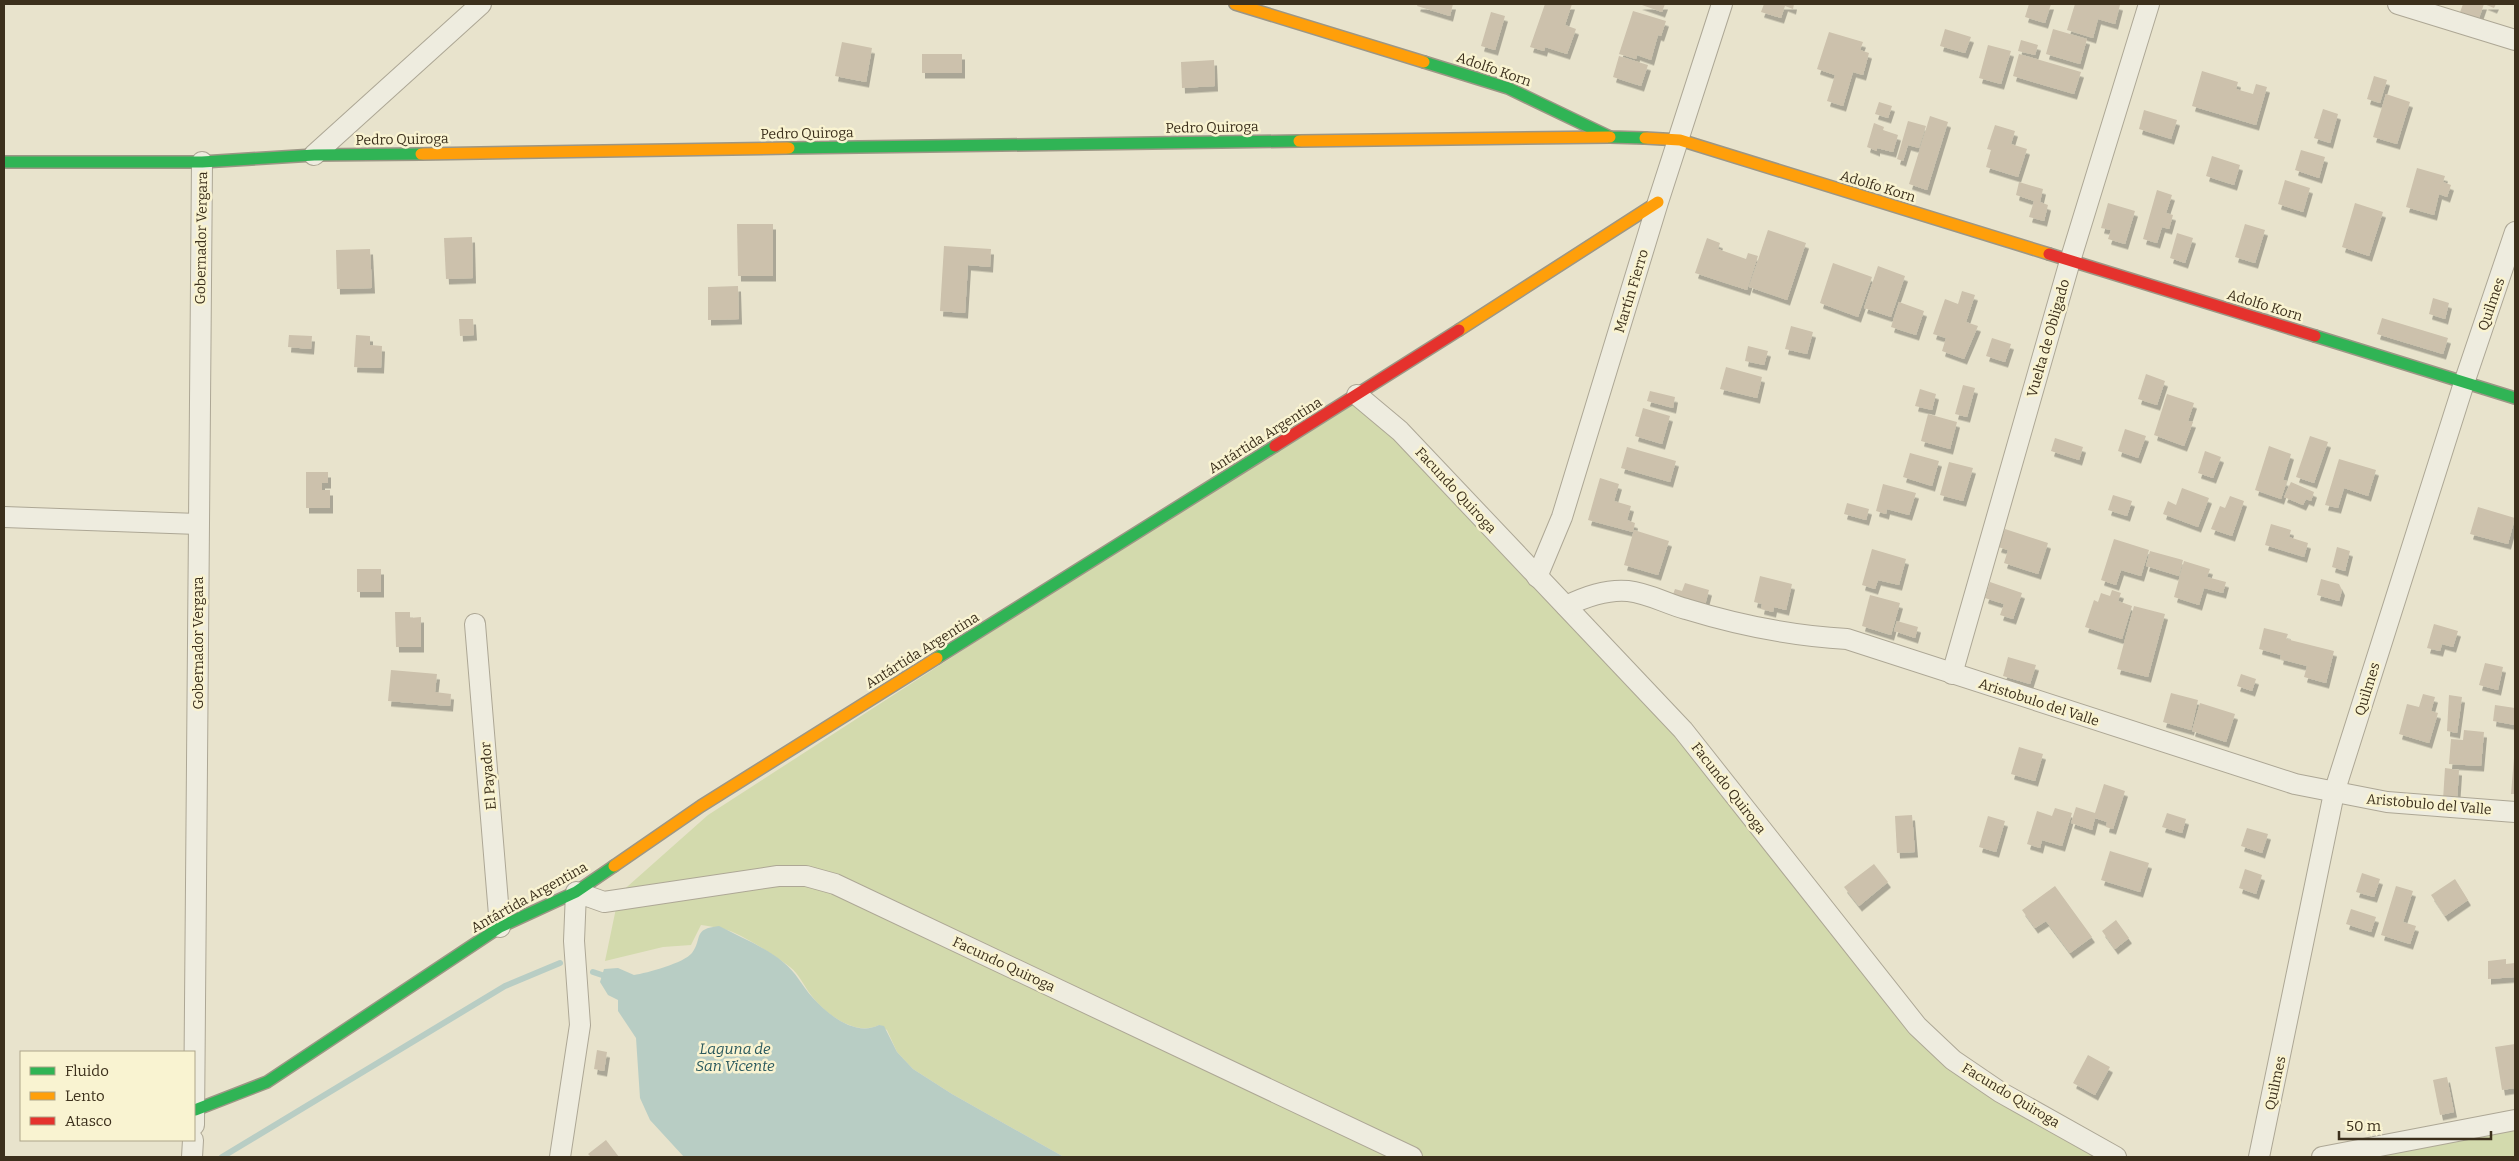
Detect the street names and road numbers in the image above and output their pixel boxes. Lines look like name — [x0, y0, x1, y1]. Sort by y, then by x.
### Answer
street label: Adolfo Korn — [1454, 49, 1534, 90]
street label: Pedro Quiroga — [1165, 118, 1259, 137]
street label: Pedro Quiroga — [760, 124, 854, 143]
street label: Pedro Quiroga — [355, 130, 449, 149]
street label: Adolfo Korn — [1838, 167, 1918, 206]
street label: Gobernador Vergara — [192, 171, 211, 305]
street label: Martín Fierro — [1611, 247, 1652, 335]
street label: Quilmes — [2474, 275, 2508, 333]
street label: Vuelta de Obligado — [2024, 277, 2073, 399]
street label: Adolfo Korn — [2225, 286, 2305, 325]
street label: Antártida Argentina — [1205, 393, 1325, 477]
street label: Facundo Quiroga — [1411, 444, 1500, 537]
street label: Gobernador Vergara — [190, 576, 207, 709]
street label: Antártida Argentina — [862, 608, 982, 692]
street label: Quilmes — [2351, 660, 2384, 718]
street label: Aristobulo del Valle — [1976, 675, 2101, 730]
street label: Facundo Quiroga — [1688, 739, 1770, 838]
street label: El Payador — [477, 741, 500, 811]
street label: Aristobulo del Valle — [2366, 791, 2492, 818]
street label: Antártida Argentina — [468, 858, 591, 937]
street label: Facundo Quiroga — [950, 933, 1058, 996]
street label: Quilmes — [2261, 1054, 2290, 1112]
street label: Facundo Quiroga — [1959, 1059, 2063, 1132]

